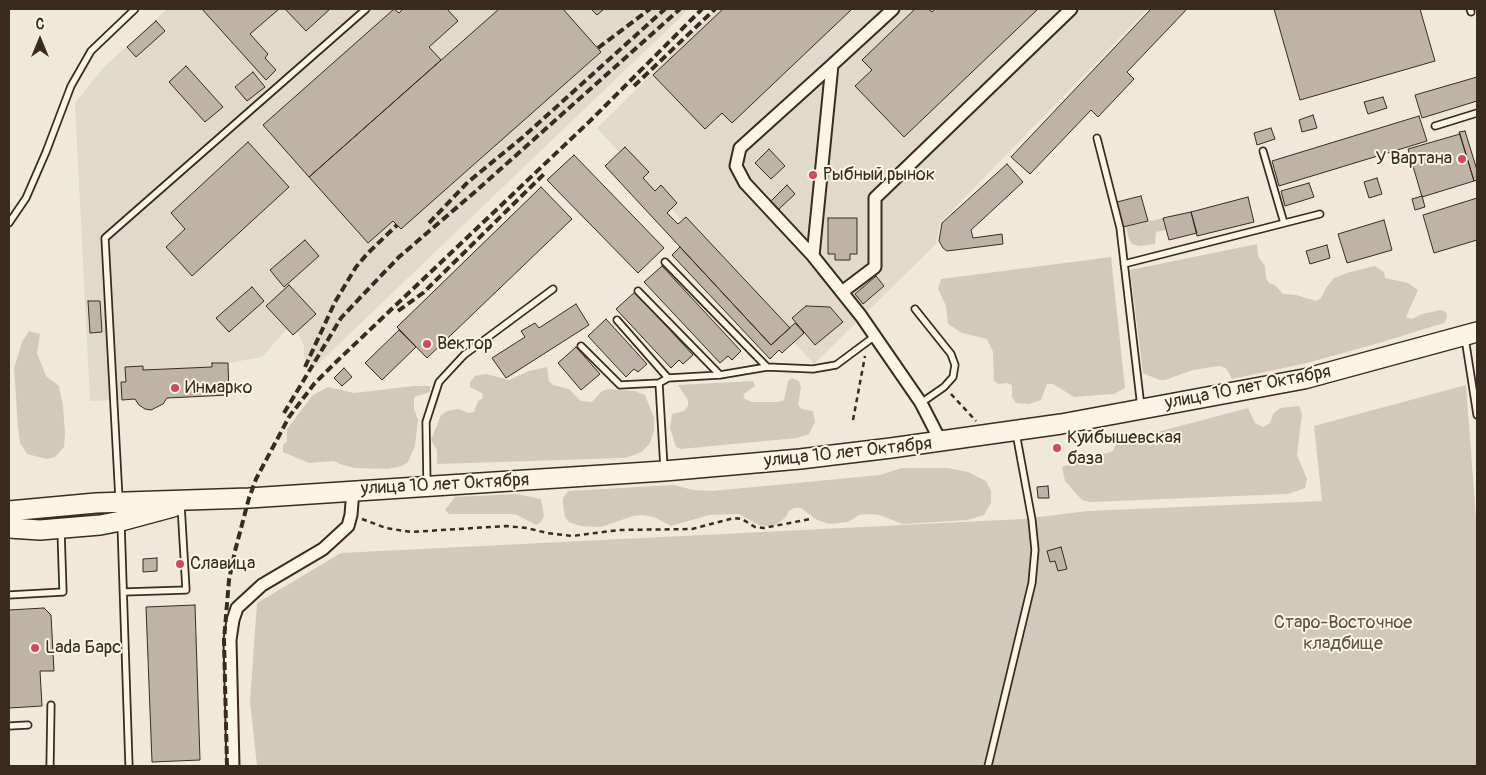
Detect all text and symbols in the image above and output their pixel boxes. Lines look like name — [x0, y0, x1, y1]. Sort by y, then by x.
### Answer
north arrow — [15, 15, 65, 65]
text: С — [36, 16, 44, 33]
place label: У Вартана — [1376, 148, 1452, 170]
marker: У Вартана — [1456, 153, 1468, 165]
place label: Рыбный рынок — [823, 164, 935, 186]
marker: Рыбный рынок — [807, 169, 819, 181]
place label: Вектор — [437, 333, 493, 355]
marker: Вектор — [421, 338, 433, 350]
street label: улица 10 лет Октября — [1163, 361, 1333, 415]
place label: Инмарко — [185, 377, 252, 399]
marker: Инмарко — [169, 382, 181, 394]
place label: Куйбышевская база — [1067, 427, 1181, 469]
street label: улица 10 лет Октября — [763, 433, 933, 473]
marker: Куйбышевская база — [1051, 442, 1063, 454]
street label: улица 10 лет Октября — [360, 470, 530, 500]
place label: Славица — [190, 553, 255, 575]
marker: Славица — [174, 558, 186, 570]
park label: Старо-Восточное кладбище — [1274, 612, 1412, 654]
place label: Lada Барс — [45, 637, 121, 659]
marker: Lada Барс — [29, 642, 41, 654]

